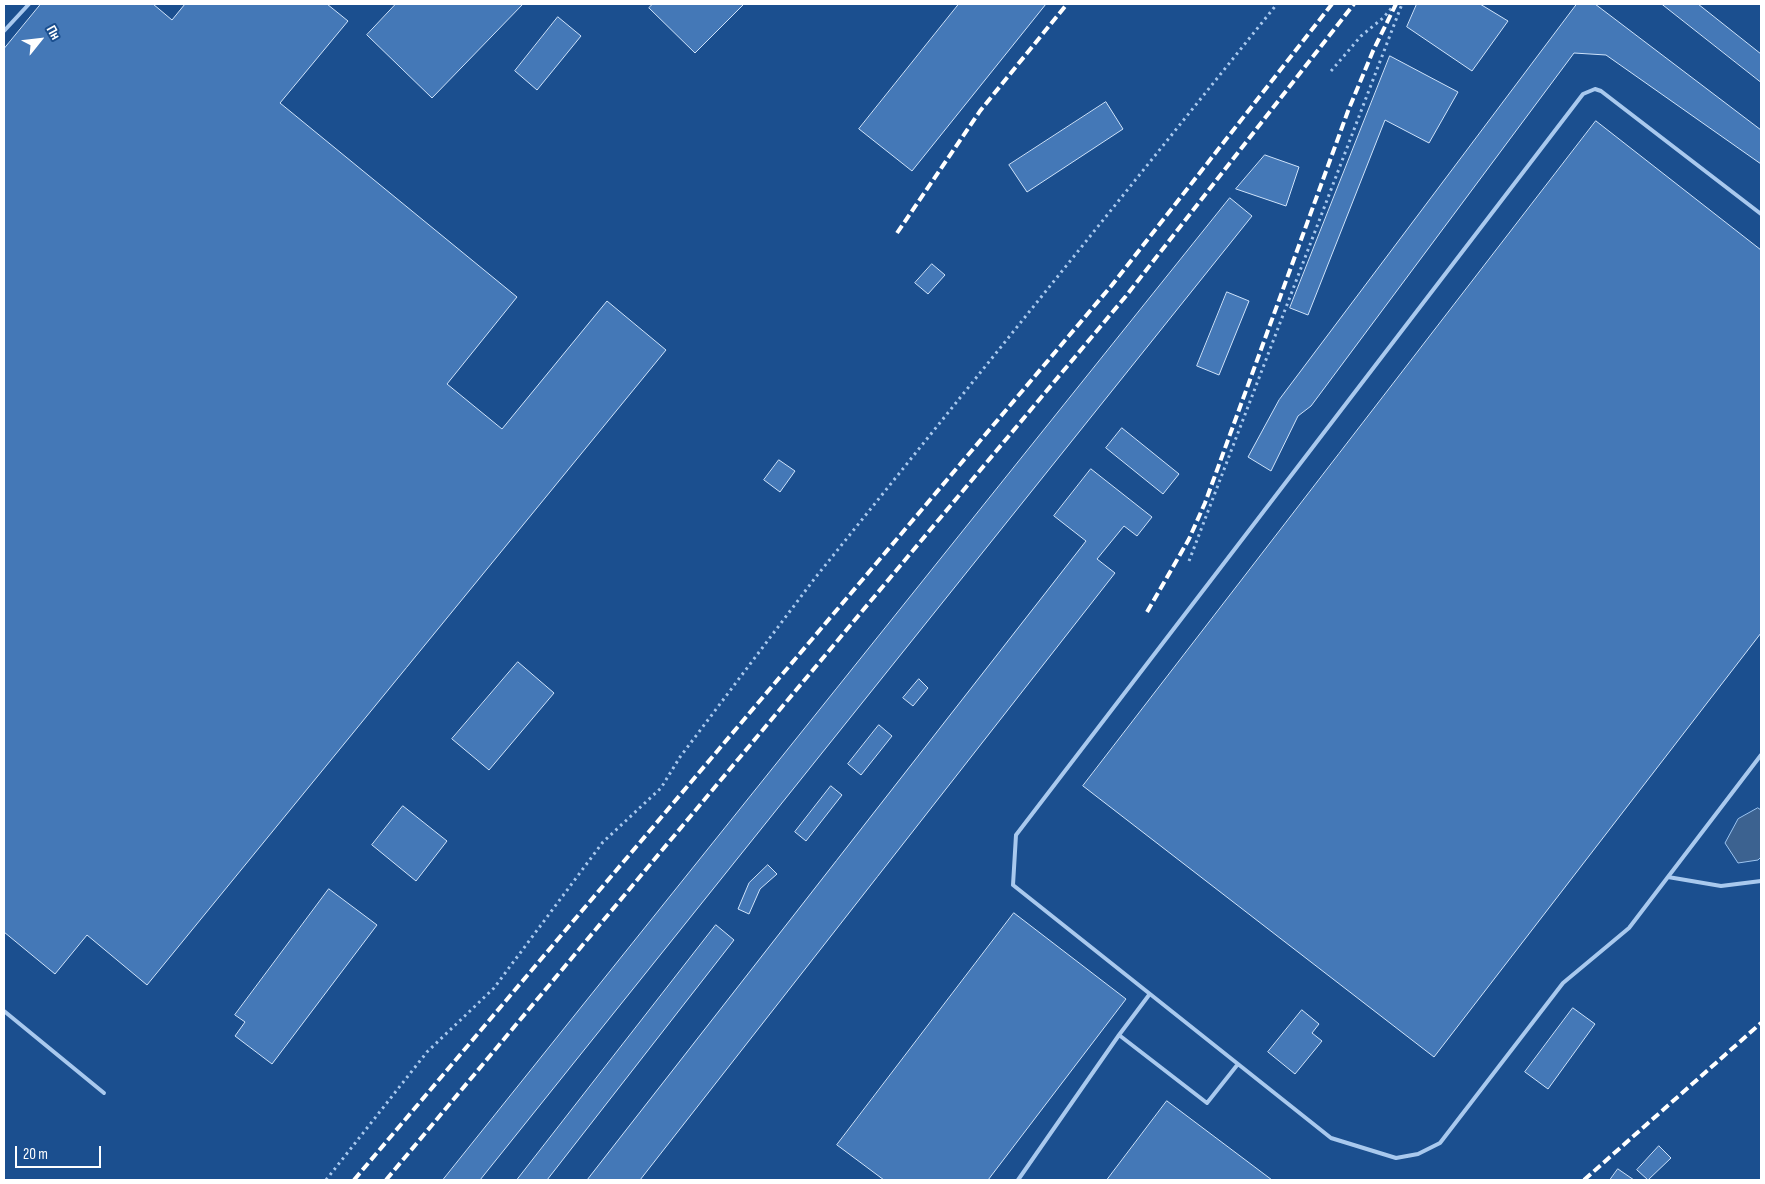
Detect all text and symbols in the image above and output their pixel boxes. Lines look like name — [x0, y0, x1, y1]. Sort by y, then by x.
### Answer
north arrow — [15, 15, 65, 65]
text: Пн — [43, 22, 64, 43]
scale bar — [18, 1136, 104, 1168]
text: 20 m — [23, 1145, 48, 1164]

